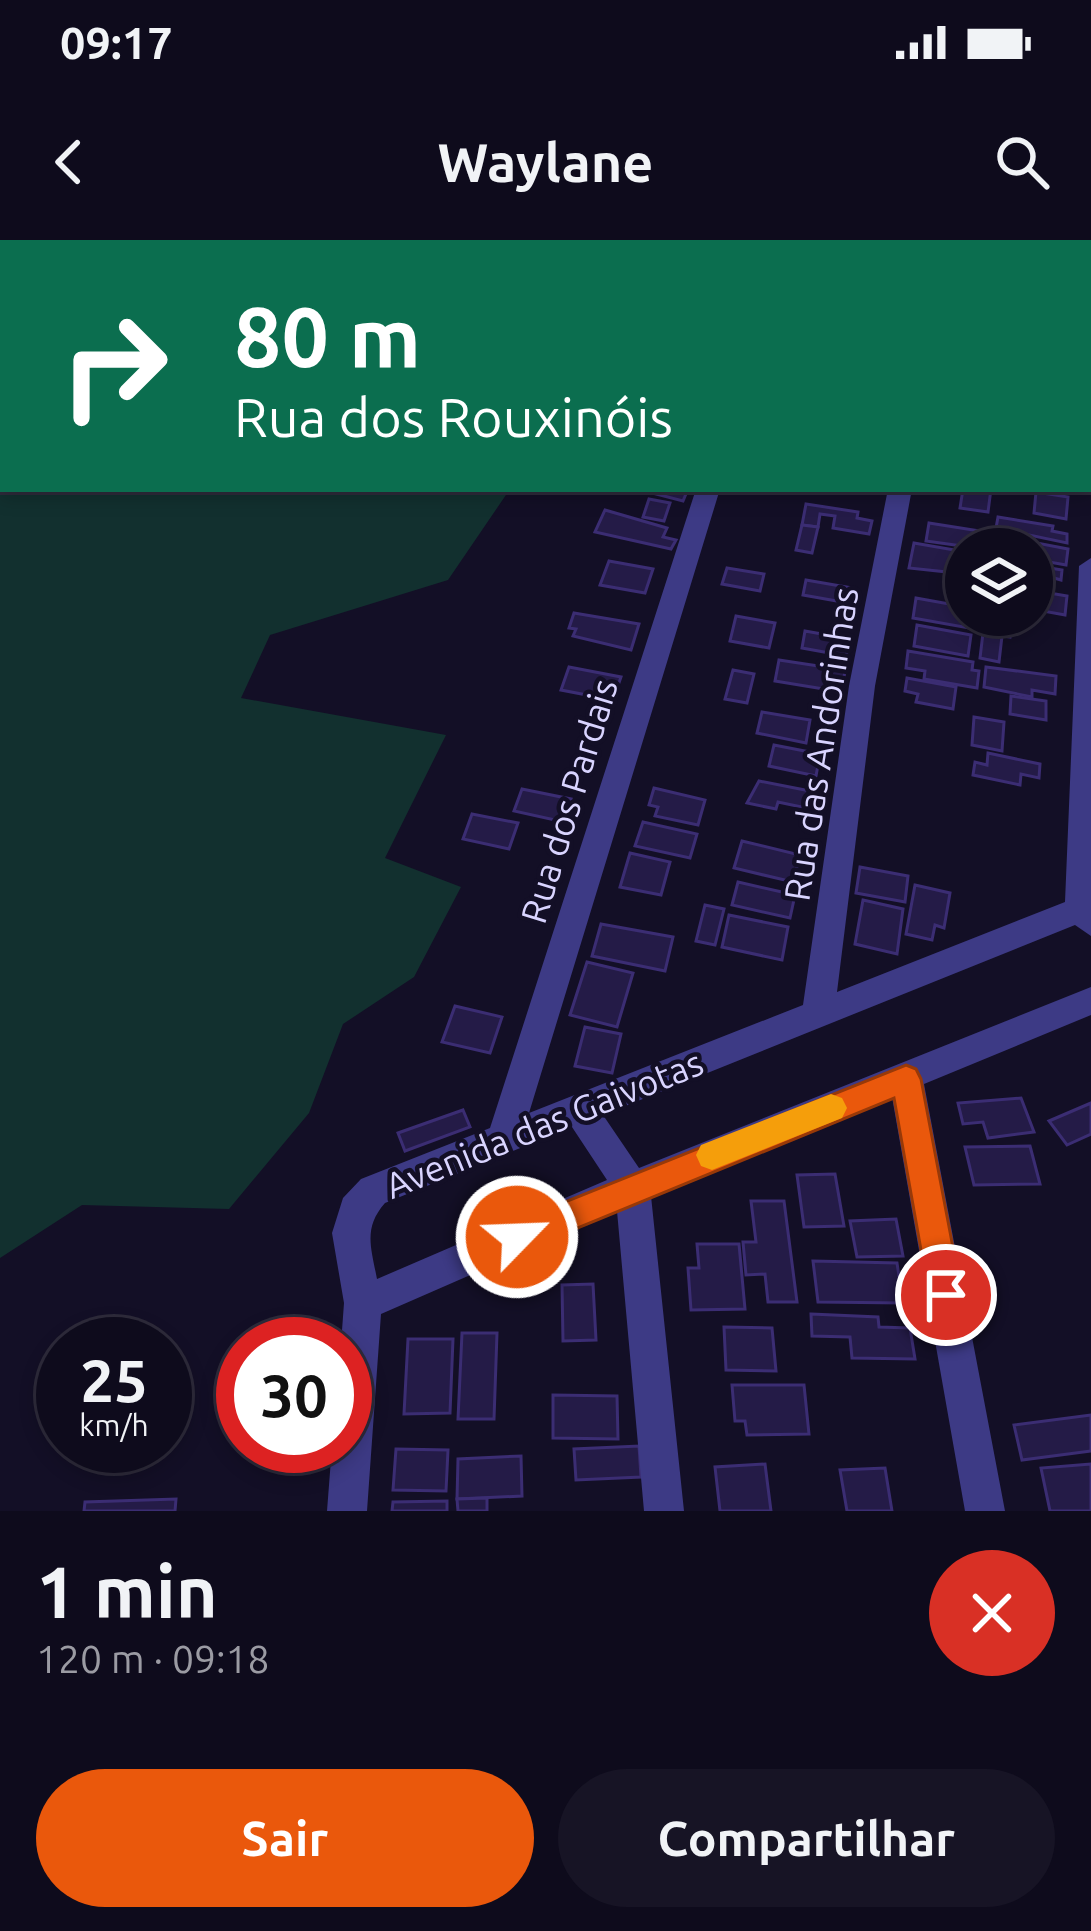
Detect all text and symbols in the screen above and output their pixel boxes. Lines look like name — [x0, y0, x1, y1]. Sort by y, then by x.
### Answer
text: 09:17 — [60, 17, 173, 68]
icon: back — [36, 129, 102, 195]
icon: search — [989, 129, 1055, 195]
text: Waylane — [438, 132, 653, 192]
icon: right — [36, 288, 192, 444]
text: 80 m — [234, 289, 421, 383]
text: Rua dos Rouxinóis — [234, 387, 673, 447]
map controls — [945, 528, 1053, 636]
button: layers — [945, 528, 1053, 636]
street label: Rua das Andorinhas — [775, 584, 866, 904]
street label: Rua dos Pardais — [512, 674, 625, 928]
street label: Avenida das Gaivotas — [379, 1041, 708, 1206]
position arrow — [454, 1174, 580, 1300]
pin — [895, 1244, 997, 1346]
icon: arrive — [913, 1262, 979, 1328]
speed limit sign: 30 — [216, 1317, 372, 1473]
text: 25 — [80, 1346, 148, 1413]
text: km/h — [79, 1408, 149, 1442]
button: close — [929, 1550, 1055, 1676]
text: 1 min — [36, 1551, 218, 1632]
text: 120 m · 09:18 — [36, 1637, 270, 1680]
button: Sair — [36, 1769, 534, 1907]
button: Compartilhar — [558, 1769, 1055, 1907]

